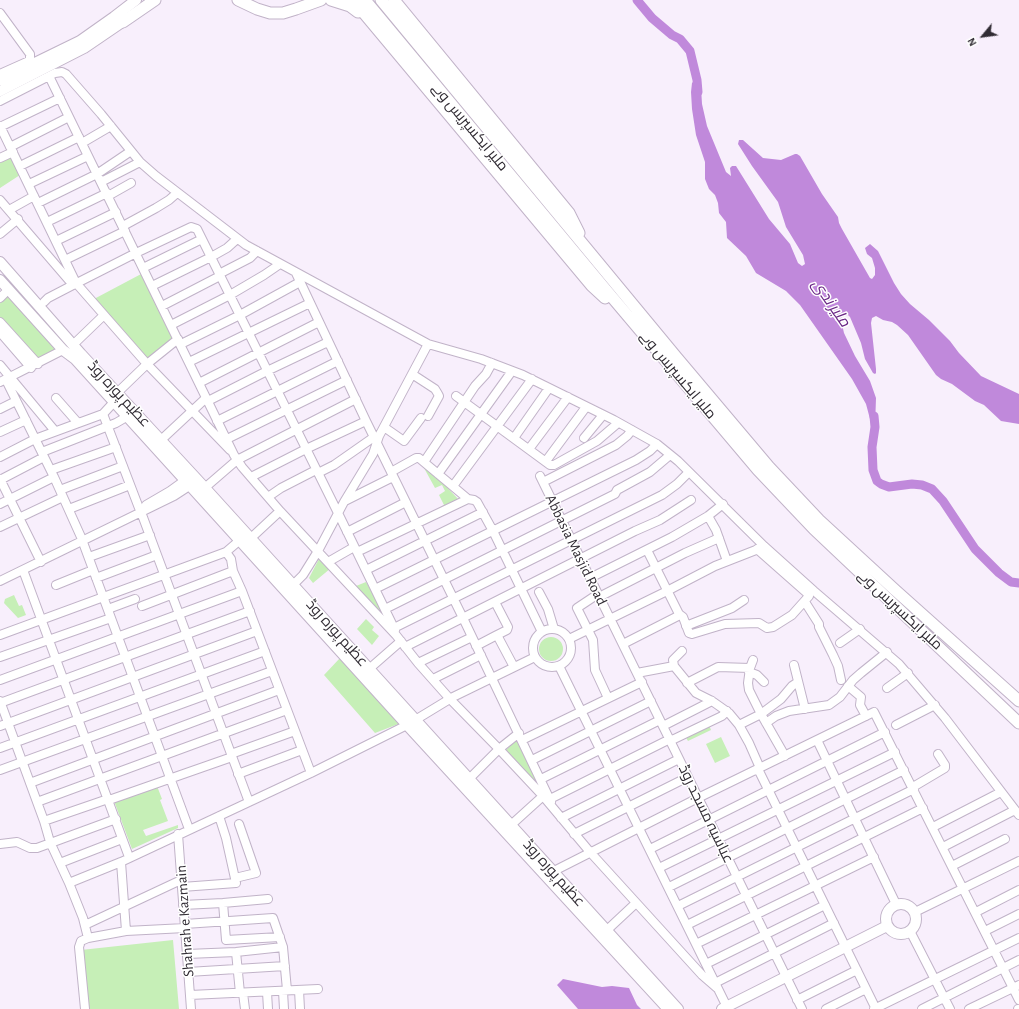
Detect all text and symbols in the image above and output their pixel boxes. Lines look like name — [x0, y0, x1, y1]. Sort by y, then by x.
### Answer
north arrow — [963, 16, 1003, 56]
text: N — [965, 36, 979, 48]
street label: ملیر ایکسپریس وے — [428, 79, 512, 175]
water label: ملیر ندی — [808, 275, 854, 331]
street label: ملیر ایکسپریس وے — [636, 327, 720, 423]
street label: عظیم پورہ روڈ — [84, 357, 154, 431]
street label: Abbasia Masjid Road — [541, 491, 611, 609]
street label: ملیر ایکسپریس وے — [854, 566, 946, 654]
street label: عظیم پورہ روڈ — [302, 596, 372, 670]
street label: عباسیہ مسجد روڈ — [674, 762, 738, 866]
street label: عظیم پورہ روڈ — [519, 836, 589, 910]
street label: Shahrah e Kazmain — [172, 864, 198, 978]

